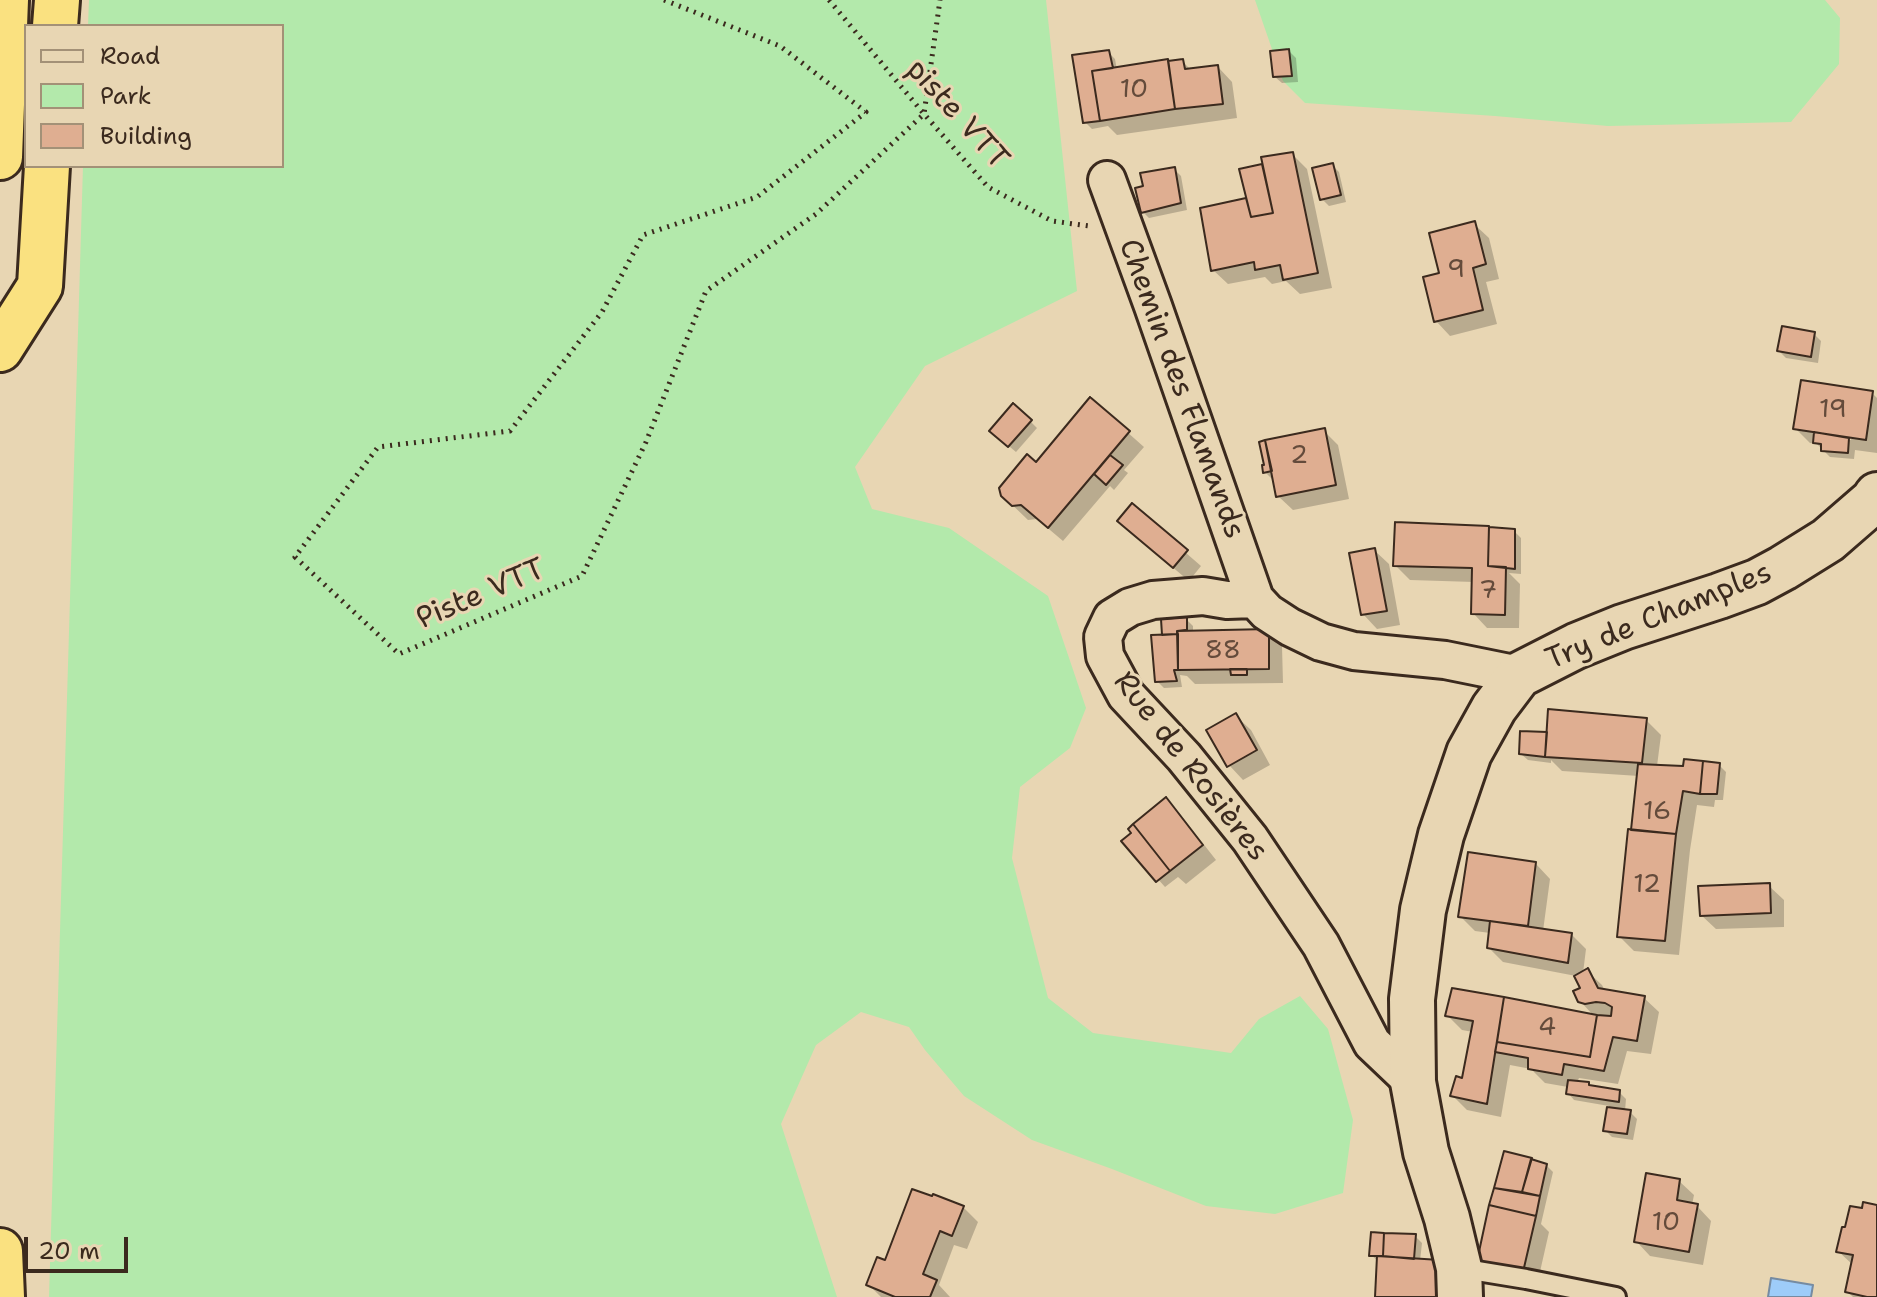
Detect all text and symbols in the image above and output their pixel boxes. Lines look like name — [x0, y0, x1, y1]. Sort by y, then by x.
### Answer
legend — [24, 24, 284, 168]
text: Road — [100, 40, 160, 72]
street label: piste VTT — [898, 53, 1016, 177]
house number: 10 — [1120, 74, 1148, 106]
text: Park — [100, 80, 152, 112]
text: Building — [100, 120, 192, 152]
street label: Chemin des Flamands — [1110, 234, 1252, 544]
house number: 9 — [1447, 254, 1465, 286]
house number: 19 — [1819, 394, 1847, 426]
house number: 2 — [1290, 440, 1308, 472]
street label: Piste VTT — [411, 552, 551, 638]
street label: Try de Champles — [1541, 555, 1777, 679]
house number: 7 — [1479, 575, 1497, 607]
house number: 88 — [1205, 635, 1241, 667]
street label: Rue de Rosières — [1105, 665, 1275, 869]
house number: 16 — [1643, 796, 1671, 828]
house number: 12 — [1633, 869, 1661, 901]
house number: 4 — [1538, 1012, 1556, 1044]
house number: 10 — [1652, 1207, 1680, 1239]
scale bar — [28, 1221, 132, 1271]
text: 20 m — [38, 1235, 100, 1267]

